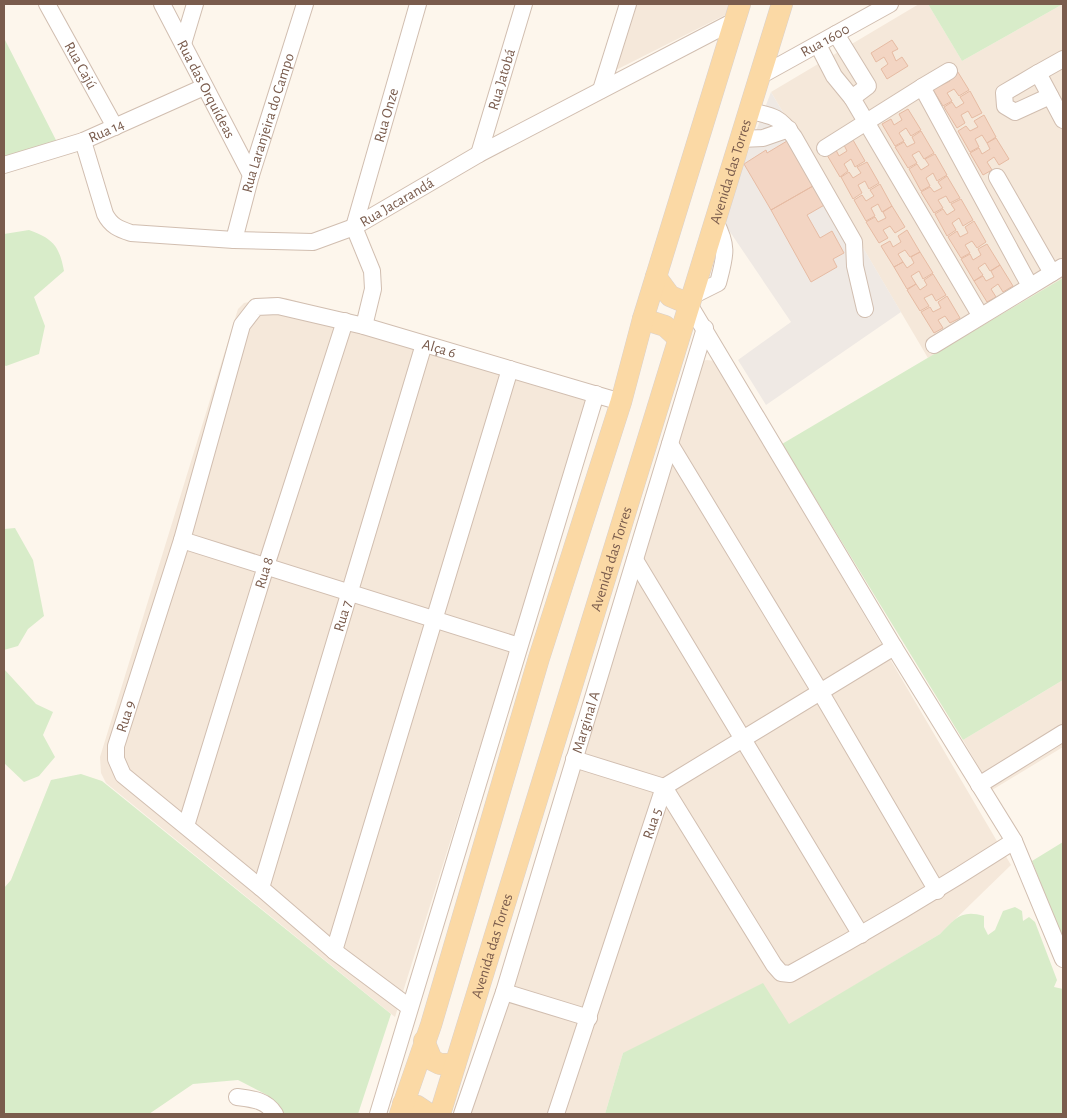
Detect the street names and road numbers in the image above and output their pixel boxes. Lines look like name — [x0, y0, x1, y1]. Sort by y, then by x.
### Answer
street label: Rua 1600 — [798, 21, 852, 60]
street label: Rua das Orquídeas — [175, 38, 238, 141]
street label: Rua Cajú — [62, 39, 100, 92]
street label: Rua Jatobá — [485, 47, 518, 112]
street label: Rua Laranjeira do Campo — [239, 51, 297, 194]
street label: Rua Onze — [371, 86, 401, 144]
street label: Rua 14 — [86, 116, 126, 145]
street label: Avenida das Torres — [707, 118, 753, 226]
street label: Rua Jacarandá — [357, 175, 436, 229]
street label: Alça 6 — [421, 336, 458, 360]
street label: Avenida das Torres — [588, 505, 634, 613]
street label: Rua 8 — [252, 555, 276, 590]
street label: Rua 7 — [331, 599, 354, 633]
street label: Marginal A — [569, 689, 602, 755]
street label: Rua 9 — [113, 699, 138, 734]
street label: Rua 5 — [640, 806, 664, 841]
street label: Avenida das Torres — [469, 892, 515, 1000]

